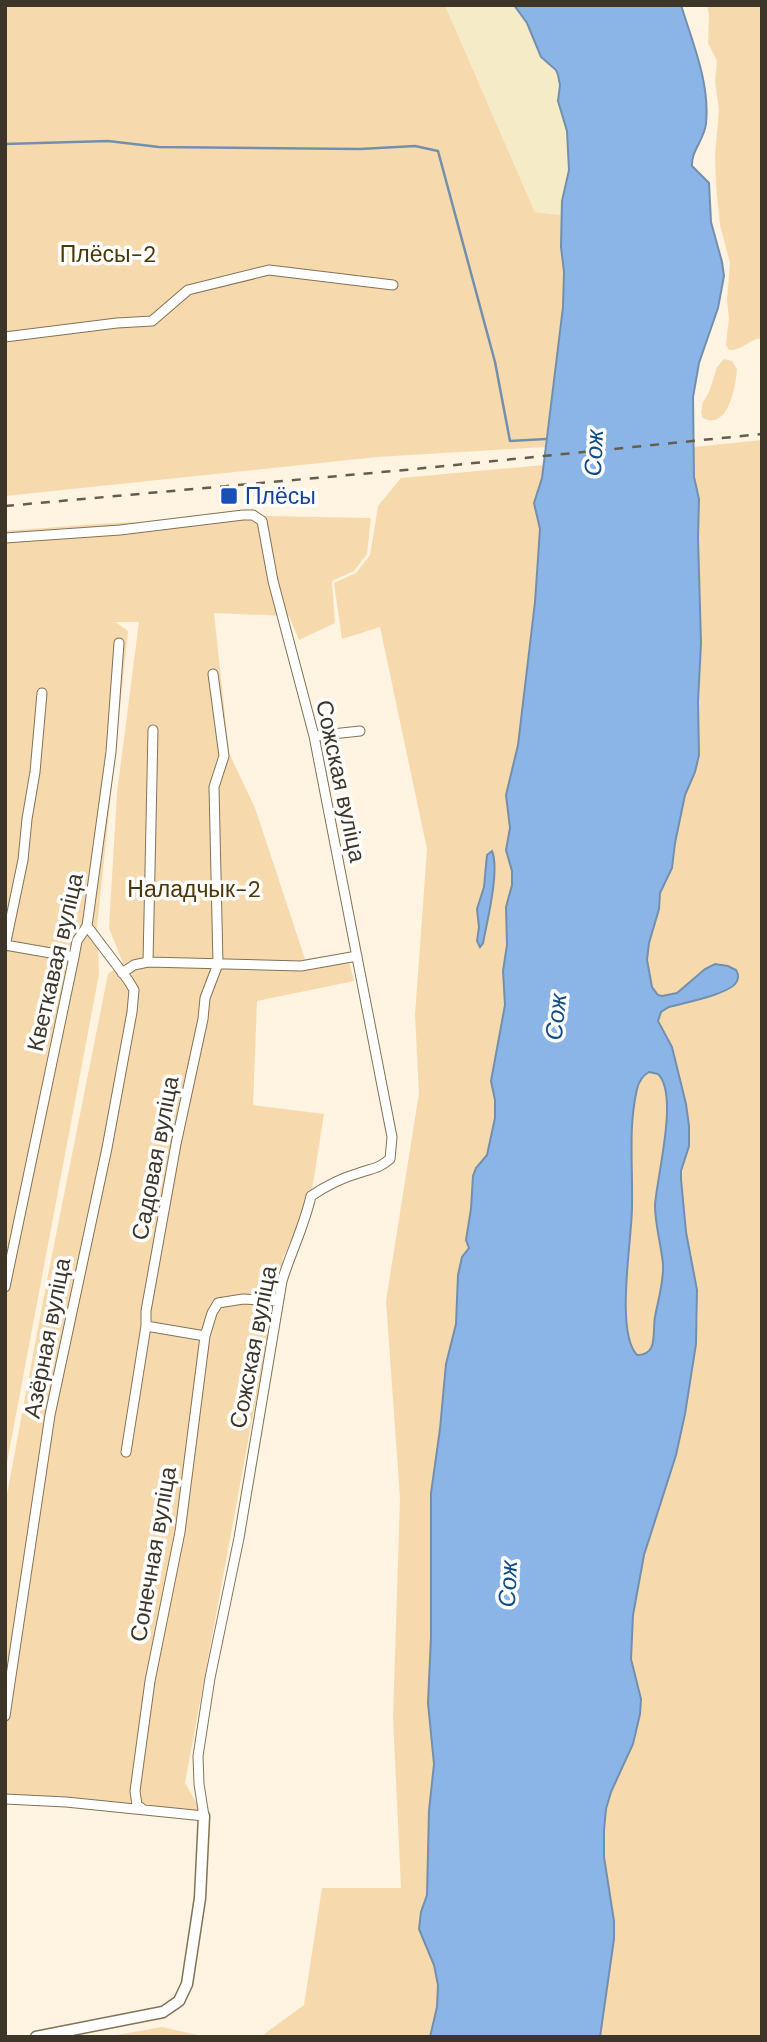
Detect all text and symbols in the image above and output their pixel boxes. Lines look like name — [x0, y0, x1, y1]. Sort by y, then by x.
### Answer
park label: Плёсы-2 — [60, 239, 156, 269]
water label: Сож — [577, 427, 610, 477]
place label: Плёсы — [245, 481, 316, 511]
marker: Плёсы — [219, 486, 239, 506]
street label: Сожская вуліца — [309, 697, 373, 865]
street label: Кветкавая вуліца — [20, 870, 90, 1054]
park label: Наладчык-2 — [127, 874, 261, 904]
water label: Сож — [538, 991, 574, 1042]
street label: Садовая вуліца — [124, 1073, 186, 1243]
street label: Азёрная вуліца — [17, 1255, 77, 1421]
street label: Сожская вуліца — [223, 1263, 284, 1431]
street label: Сонечная вуліца — [123, 1464, 183, 1644]
water label: Сож — [491, 1558, 524, 1608]

